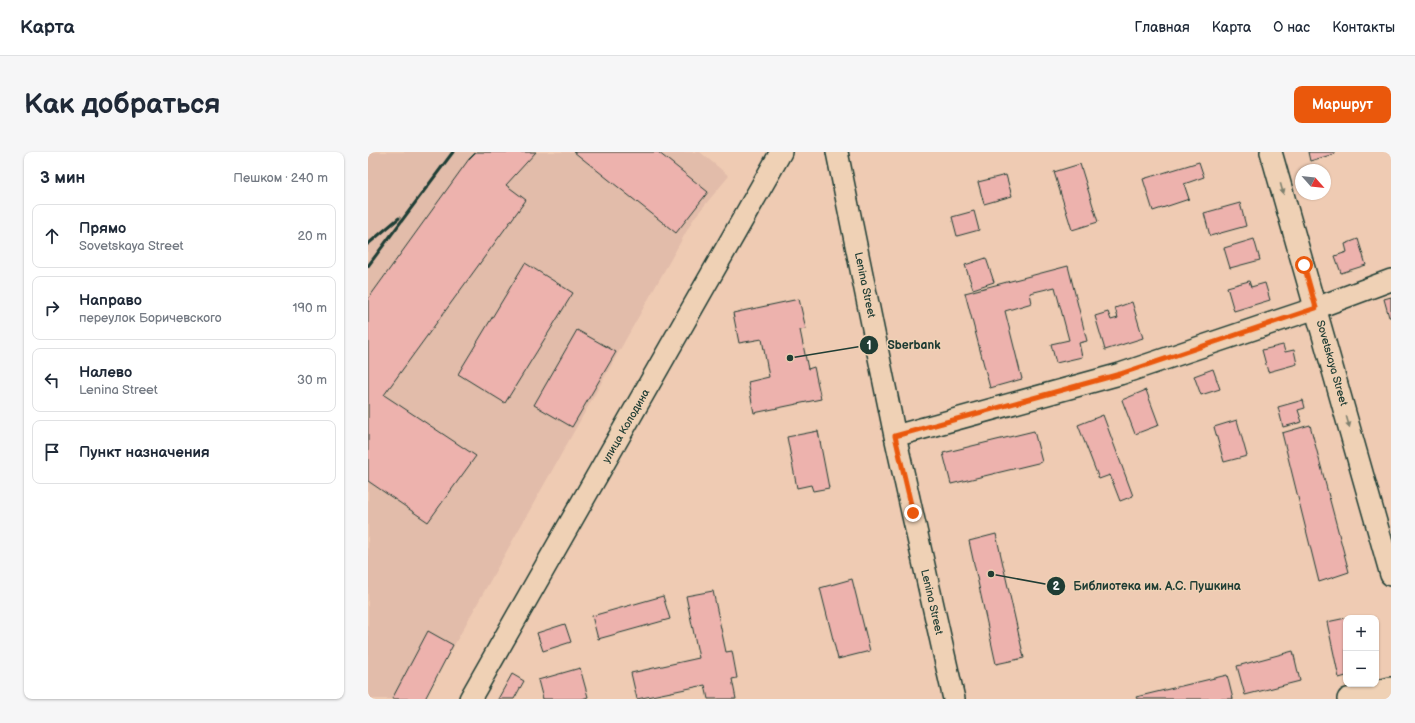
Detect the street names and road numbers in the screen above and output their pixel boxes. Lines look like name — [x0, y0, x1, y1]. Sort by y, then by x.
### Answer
street label: Lenina Street — [852, 251, 878, 320]
street label: Sovetskaya Street — [1314, 319, 1351, 408]
street label: улица Колодина — [600, 386, 653, 465]
street label: Lenina Street — [918, 568, 946, 637]

